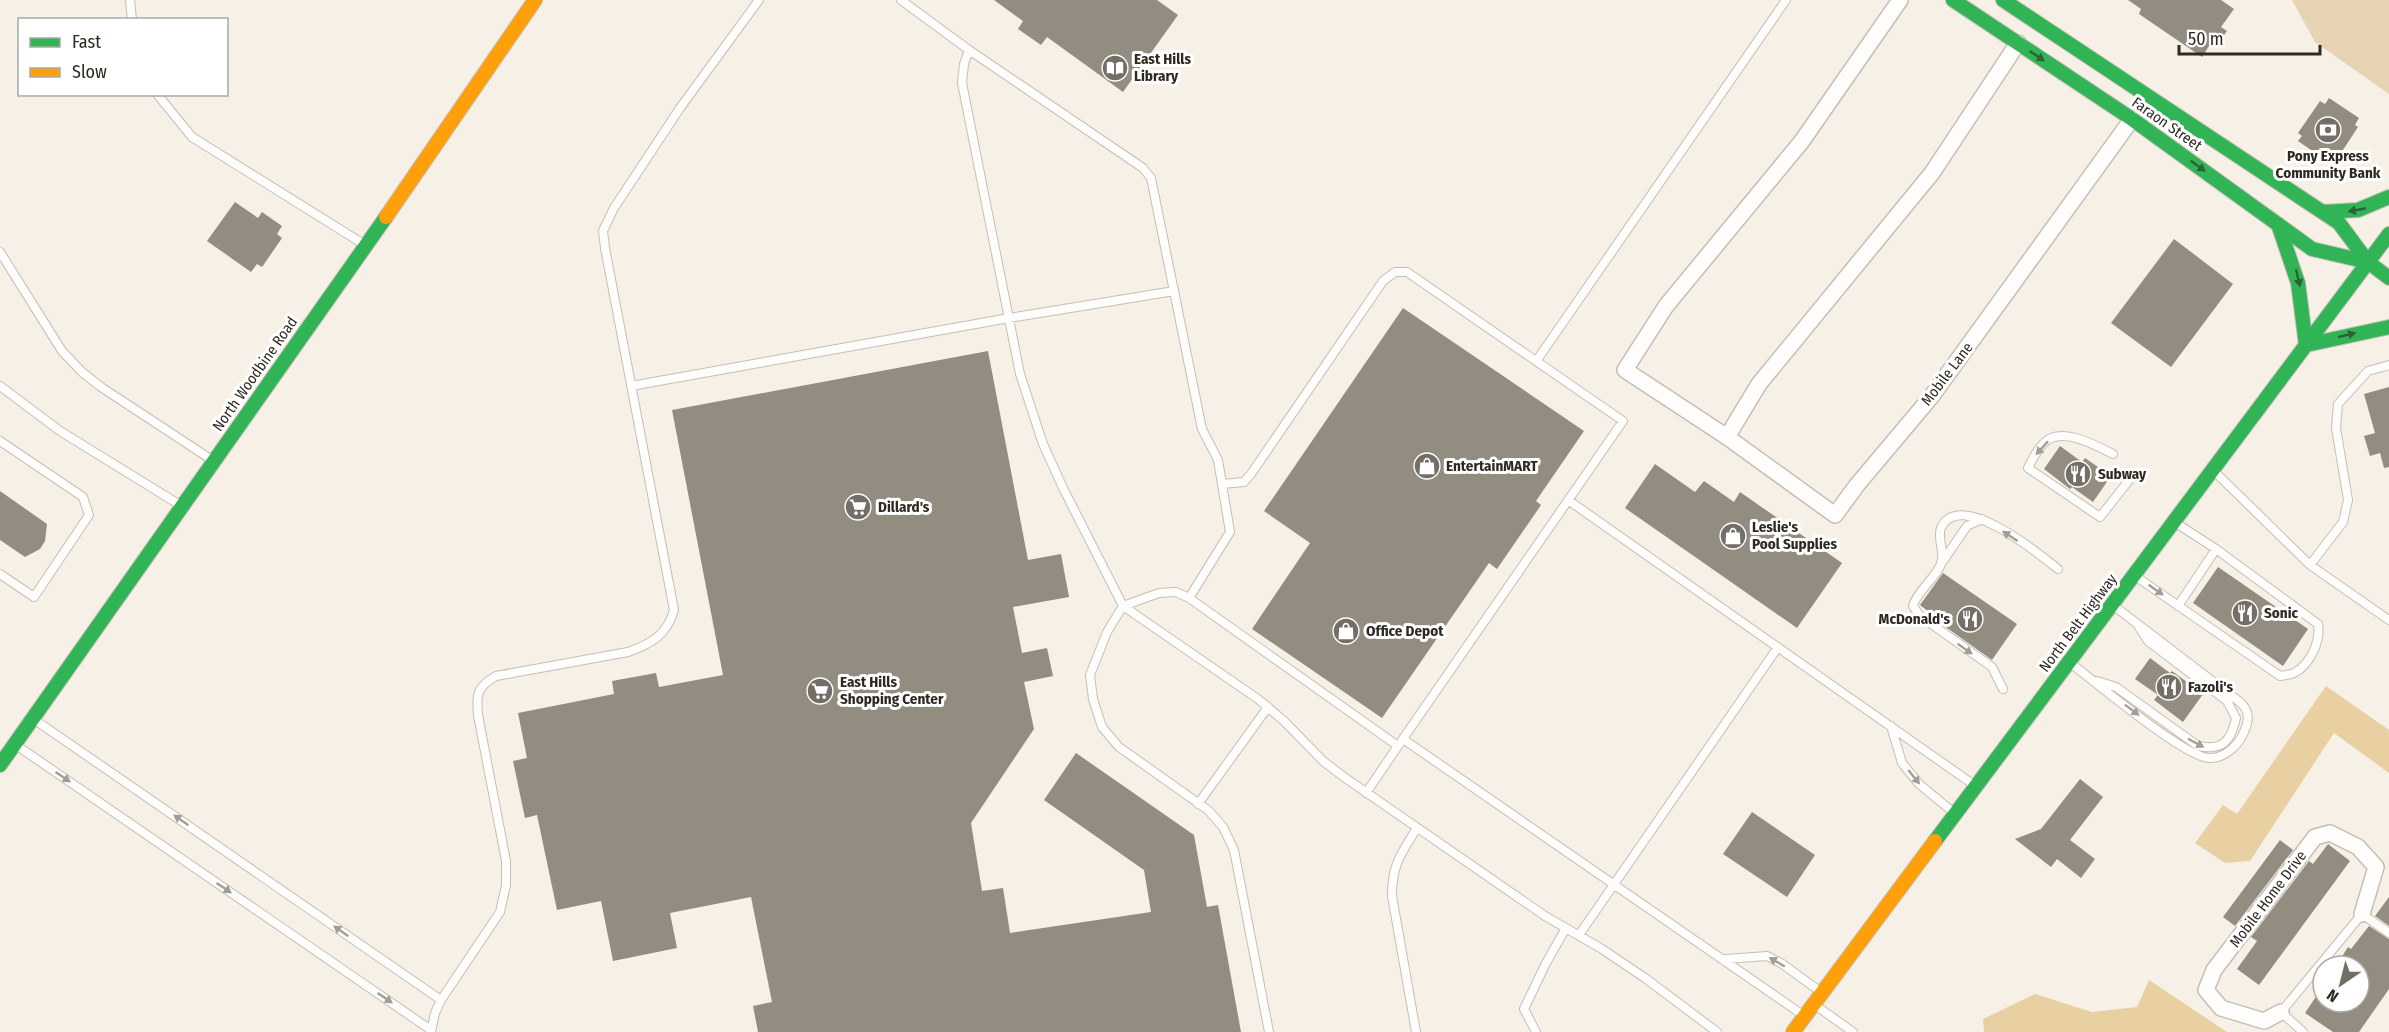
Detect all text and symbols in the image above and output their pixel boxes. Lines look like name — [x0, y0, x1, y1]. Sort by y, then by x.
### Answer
legend — [18, 18, 228, 96]
scale bar — [2179, 18, 2320, 56]
text: 50 m — [2188, 28, 2224, 50]
text: Fast — [72, 31, 101, 53]
place label: East Hills Library — [1134, 50, 1191, 85]
one-way arrow — [2029, 50, 2045, 61]
library icon: East Hills Library — [1100, 53, 1130, 83]
text: Slow — [72, 61, 107, 83]
street label: Faraon Street — [2129, 93, 2206, 155]
bank icon: Pony Express Community Bank — [2313, 115, 2343, 145]
place label: Pony Express Community Bank — [2276, 147, 2381, 182]
one-way arrow — [2189, 160, 2205, 172]
one-way arrow — [2347, 206, 2366, 215]
one-way arrow — [2294, 269, 2304, 288]
street label: North Woodbine Road — [209, 313, 301, 435]
one-way arrow — [2338, 330, 2357, 340]
street label: Mobile Lane — [1917, 339, 1977, 409]
one-way arrow — [2035, 440, 2048, 455]
shop icon: EntertainMART — [1412, 451, 1442, 481]
place label: EntertainMART — [1446, 457, 1538, 475]
restaurant icon: Subway — [2063, 459, 2093, 489]
place label: Subway — [2098, 465, 2147, 483]
supermarket icon: Dillard's — [843, 492, 873, 522]
place label: Dillard's — [878, 498, 930, 516]
place label: Leslie's Pool Supplies — [1752, 518, 1837, 553]
shop icon: Leslie's Pool Supplies — [1718, 521, 1748, 551]
one-way arrow — [2002, 530, 2018, 541]
street label: North Belt Highway — [2035, 570, 2121, 675]
one-way arrow — [2148, 584, 2164, 595]
restaurant icon: Sonic — [2230, 598, 2260, 628]
restaurant icon: McDonald's — [1955, 604, 1985, 634]
place label: Sonic — [2264, 604, 2299, 622]
place label: McDonald's — [1879, 610, 1950, 628]
shop icon: Office Depot — [1331, 616, 1361, 646]
place label: Office Depot — [1366, 622, 1444, 640]
one-way arrow — [1956, 643, 1972, 655]
restaurant icon: Fazoli's — [2154, 672, 2184, 702]
place label: East Hills Shopping Center — [840, 673, 944, 708]
supermarket icon: East Hills Shopping Center — [805, 676, 835, 706]
place label: Fazoli's — [2188, 678, 2234, 696]
one-way arrow — [2125, 704, 2140, 716]
one-way arrow — [2187, 737, 2205, 747]
one-way arrow — [1907, 769, 1920, 785]
one-way arrow — [55, 771, 71, 783]
one-way arrow — [173, 814, 189, 826]
street label: Mobile Home Drive — [2226, 847, 2310, 951]
one-way arrow — [216, 882, 232, 893]
one-way arrow — [334, 925, 350, 937]
north arrow — [2311, 954, 2371, 1014]
one-way arrow — [1769, 957, 1786, 967]
text: N — [2323, 985, 2342, 1006]
one-way arrow — [376, 992, 392, 1004]

